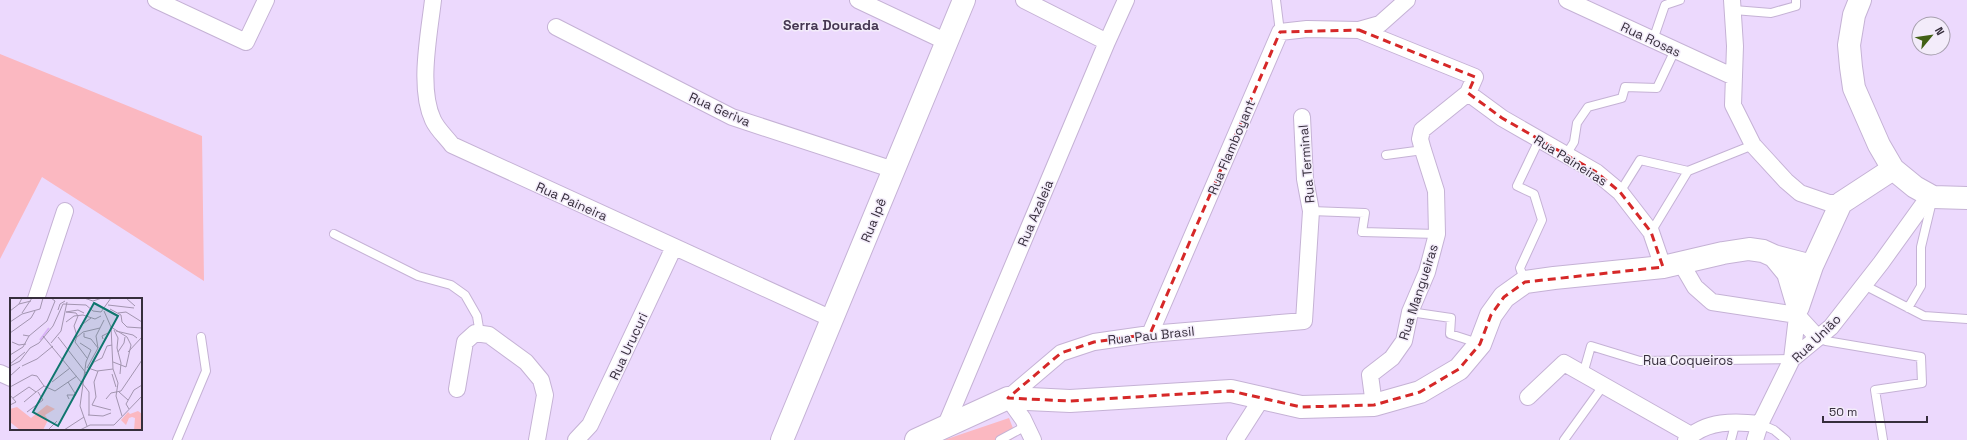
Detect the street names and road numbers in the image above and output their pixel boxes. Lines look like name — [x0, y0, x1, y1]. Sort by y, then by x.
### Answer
street label: Rua Rosas — [1618, 18, 1684, 61]
street label: Rua Geriva — [686, 88, 754, 131]
street label: Rua Flamboyant — [1204, 97, 1259, 197]
street label: Rua Terminal — [1295, 124, 1318, 204]
street label: Rua Paineiras — [1531, 131, 1611, 190]
street label: Rua Azaleia — [1014, 177, 1057, 249]
street label: Rua Paineira — [533, 178, 611, 225]
street label: Rua Ipê — [857, 196, 890, 245]
street label: Rua Mangueiras — [1395, 242, 1442, 342]
street label: Rua Urucuri — [605, 310, 651, 383]
street label: Rua União — [1788, 311, 1845, 366]
street label: Rua Pau Brasil — [1107, 322, 1195, 349]
street label: Rua Coqueiros — [1643, 352, 1733, 369]

